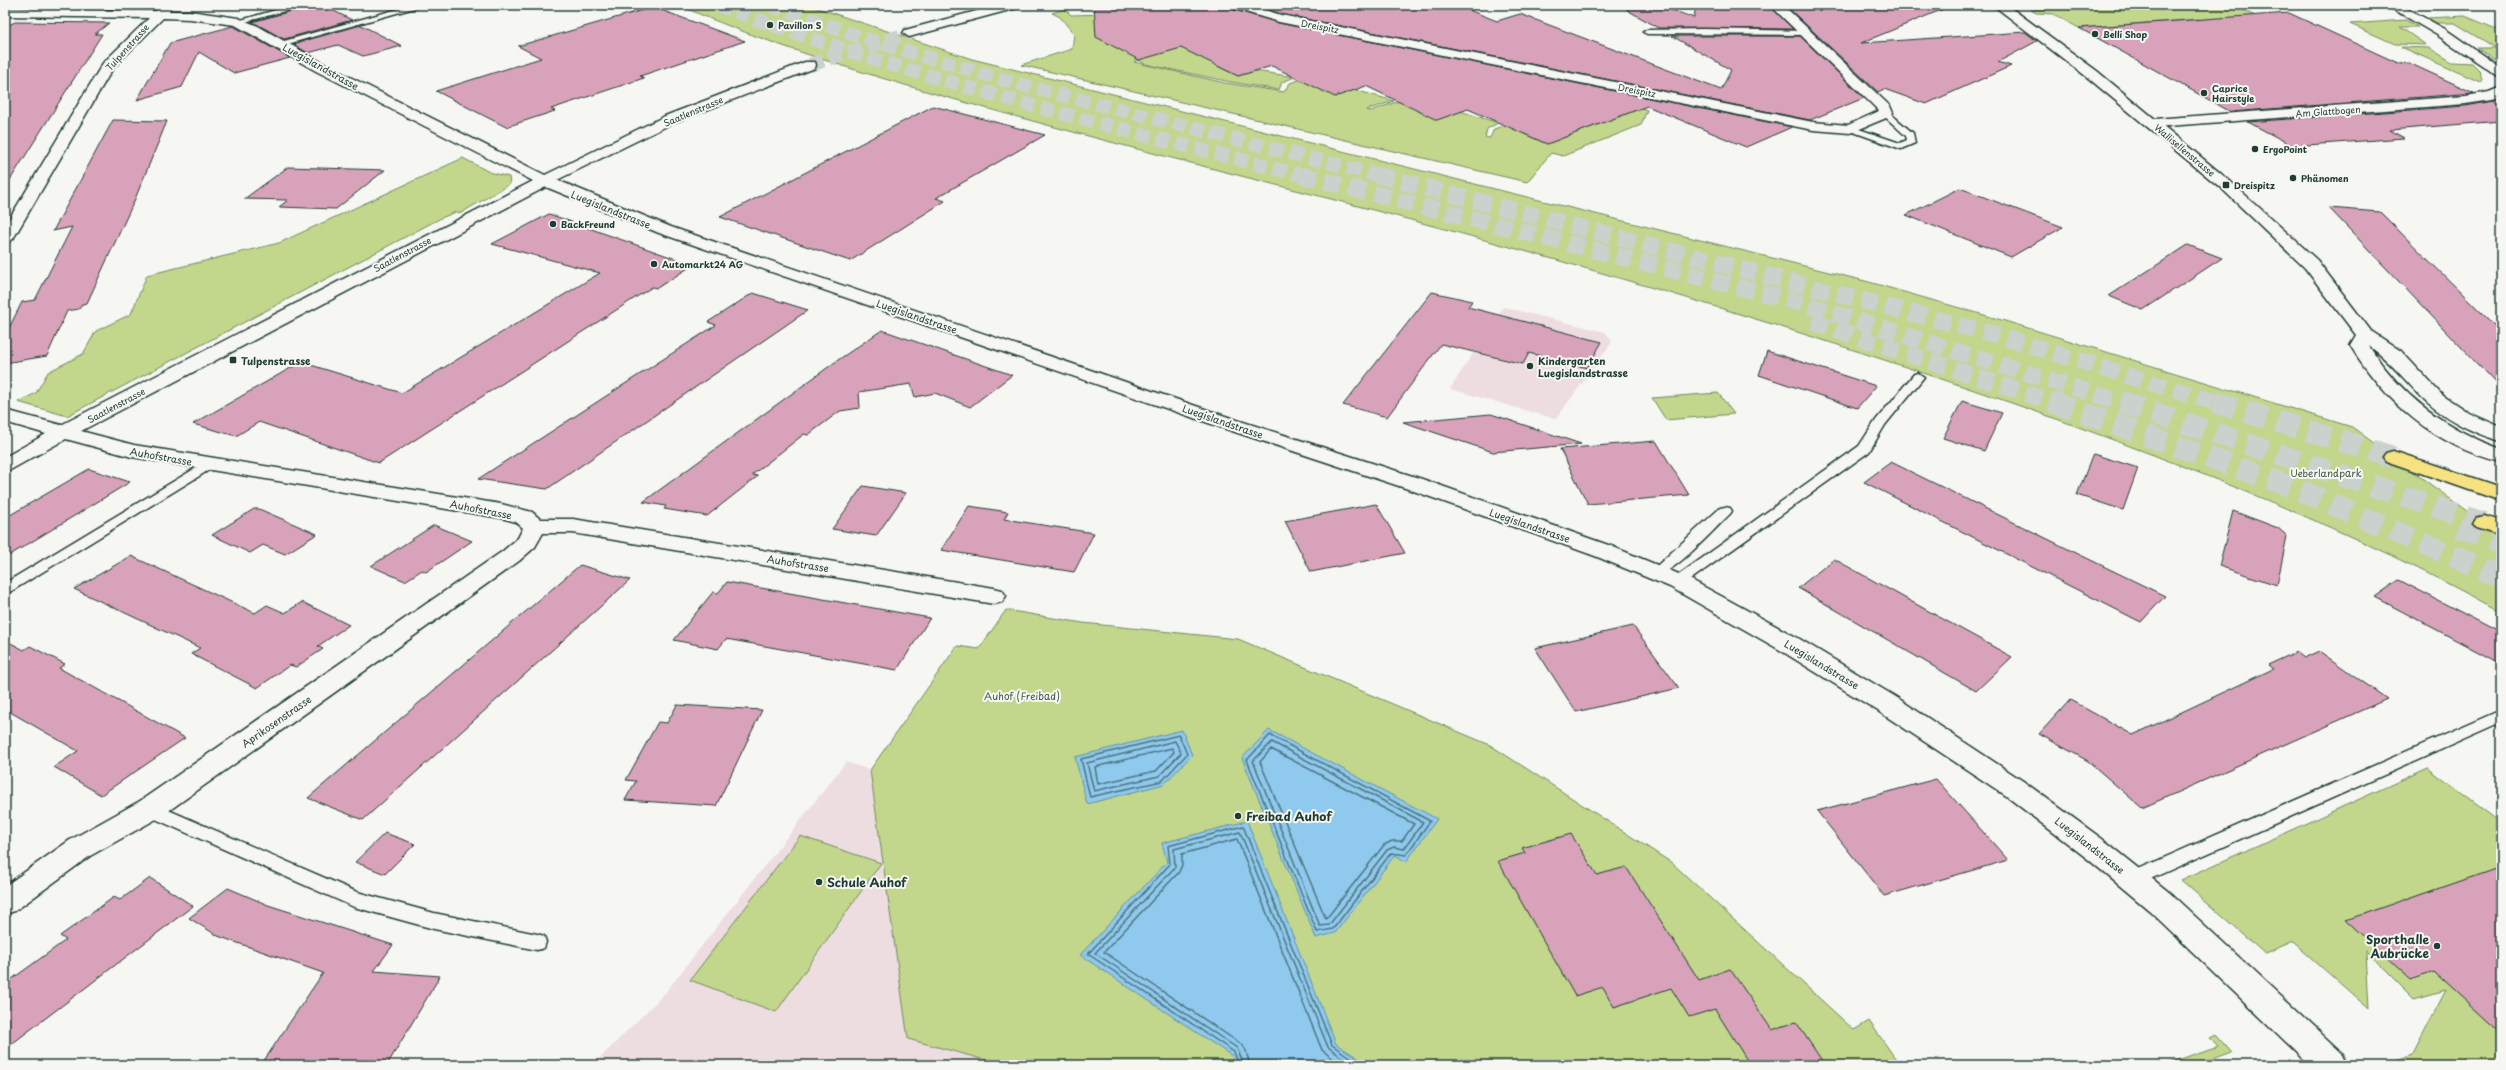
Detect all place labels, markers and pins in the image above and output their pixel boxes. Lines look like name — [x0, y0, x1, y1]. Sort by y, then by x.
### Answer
place label: Pavillon S — [778, 18, 822, 32]
marker: Pavillon S — [765, 20, 775, 30]
place label: Belli Shop — [2103, 27, 2147, 41]
marker: Belli Shop — [2090, 29, 2100, 39]
place label: Caprice Hairstyle — [2212, 81, 2254, 105]
marker: Caprice Hairstyle — [2199, 88, 2209, 98]
place label: ErgoPoint — [2263, 142, 2308, 156]
marker: ErgoPoint — [2250, 144, 2260, 154]
place label: Phänomen — [2301, 171, 2349, 185]
marker: Phänomen — [2288, 173, 2298, 183]
place label: Dreispitz — [2234, 178, 2275, 192]
marker: Dreispitz — [2221, 180, 2231, 190]
place label: BackFreund — [561, 217, 615, 231]
marker: BackFreund — [548, 219, 558, 229]
place label: Automarkt24 AG — [662, 257, 744, 271]
marker: Automarkt24 AG — [649, 259, 659, 269]
place label: Tulpenstrasse — [241, 353, 311, 368]
place label: Kindergarten Luegislandstrasse — [1538, 353, 1628, 380]
marker: Tulpenstrasse — [228, 355, 238, 365]
marker: Kindergarten Luegislandstrasse — [1525, 361, 1535, 371]
place label: Freibad Auhof — [1246, 807, 1333, 825]
marker: Freibad Auhof — [1233, 811, 1243, 821]
place label: Schule Auhof — [827, 873, 908, 891]
marker: Schule Auhof — [814, 877, 824, 887]
place label: Sporthalle Aubrücke — [2366, 930, 2429, 962]
marker: Sporthalle Aubrücke — [2432, 941, 2442, 951]

